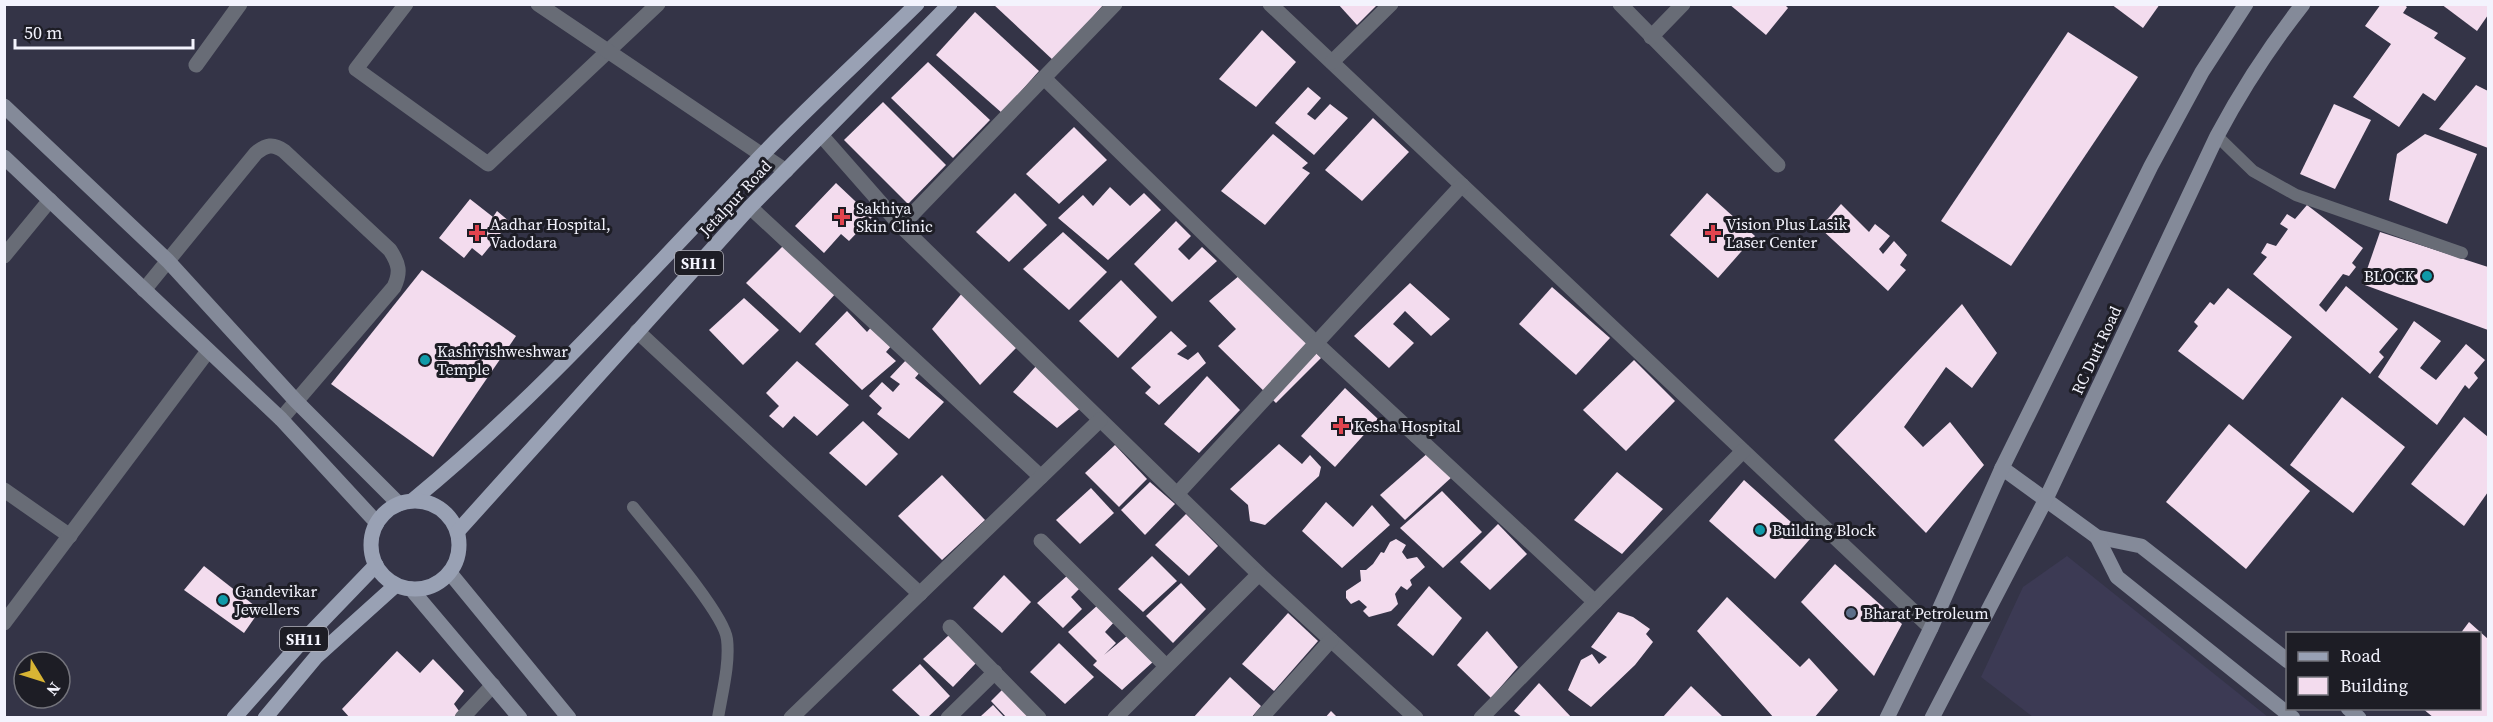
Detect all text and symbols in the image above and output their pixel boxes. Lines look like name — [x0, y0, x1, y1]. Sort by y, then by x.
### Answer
scale bar — [15, 12, 194, 50]
text: 50 m — [24, 20, 62, 45]
street label: Jetalpur Road — [693, 155, 776, 242]
place label: Sakhiya Skin Clinic — [856, 197, 933, 237]
marker: Sakhiya Skin Clinic — [833, 208, 851, 226]
place label: Aadhar Hospital, Vadodara — [490, 213, 611, 253]
place label: Vision Plus Lasik Laser Center — [1726, 213, 1847, 253]
marker: Aadhar Hospital, Vadodara — [468, 224, 486, 242]
marker: Vision Plus Lasik Laser Center — [1704, 224, 1722, 242]
road number: SH11 — [675, 251, 723, 275]
place label: BLOCK — [2364, 265, 2415, 287]
marker: BLOCK — [2420, 269, 2434, 283]
street label: RC Dutt Road — [2066, 302, 2126, 398]
place label: Kashivishweshwar Temple — [437, 340, 568, 380]
marker: Kashivishweshwar Temple — [418, 353, 432, 367]
place label: Kesha Hospital — [1354, 415, 1461, 437]
marker: Kesha Hospital — [1332, 417, 1350, 435]
place label: Building Block — [1772, 519, 1876, 541]
marker: Building Block — [1753, 523, 1767, 537]
place label: Gandevikar Jewellers — [234, 580, 317, 620]
marker: Gandevikar Jewellers — [216, 593, 230, 607]
place label: Bharat Petroleum — [1863, 602, 1989, 624]
marker: Bharat Petroleum — [1844, 606, 1858, 620]
road number: SH11 — [280, 627, 328, 651]
legend — [2286, 632, 2481, 710]
text: Road — [2340, 643, 2381, 668]
north arrow — [12, 650, 72, 710]
text: Building — [2340, 673, 2408, 698]
text: N — [41, 678, 66, 701]

